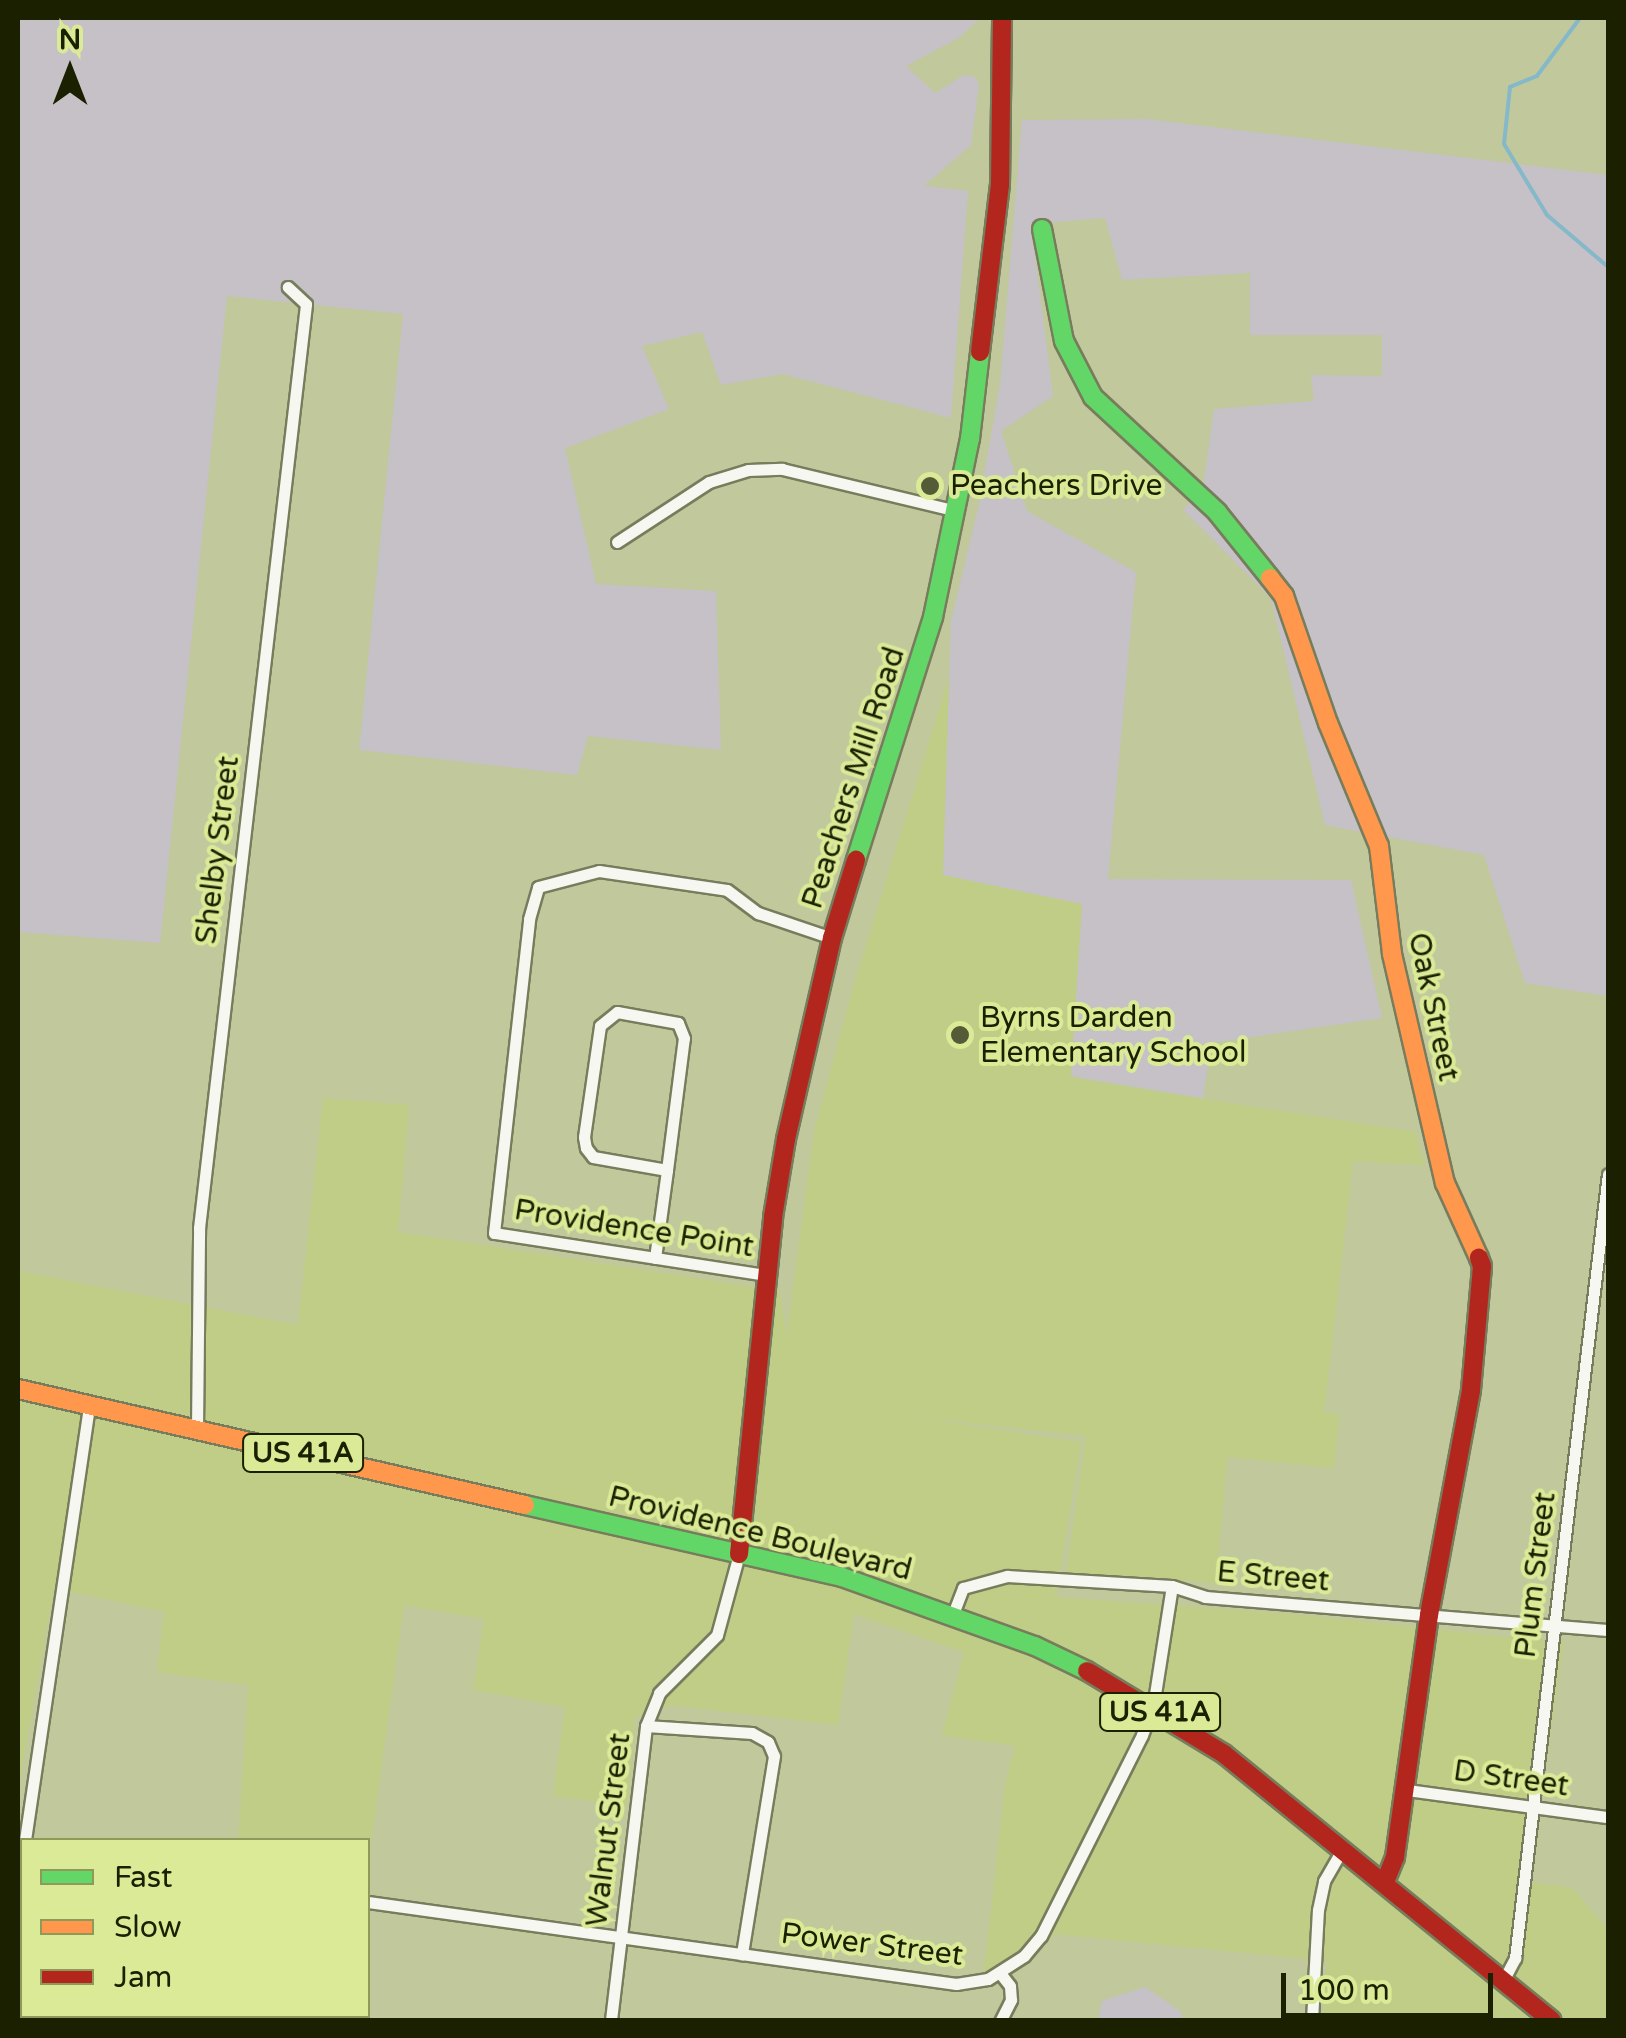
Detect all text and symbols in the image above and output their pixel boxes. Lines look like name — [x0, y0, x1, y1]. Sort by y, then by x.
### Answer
north arrow — [20, 20, 120, 120]
text: N — [59, 23, 81, 57]
place label: Peachers Drive — [950, 468, 1162, 504]
marker: Peachers Drive — [919, 475, 941, 497]
street label: Peachers Mill Road — [795, 643, 913, 913]
street label: Shelby Street — [189, 754, 247, 946]
street label: Oak Street — [1400, 930, 1466, 1084]
place label: Byrns Darden Elementary School — [980, 1000, 1246, 1070]
marker: Byrns Darden Elementary School — [949, 1024, 971, 1046]
street label: Providence Point — [512, 1192, 756, 1266]
road number: US 41A — [240, 1430, 366, 1476]
street label: Providence Boulevard — [605, 1479, 915, 1589]
street label: Plum Street — [1508, 1490, 1564, 1660]
street label: E Street — [1215, 1554, 1331, 1600]
road number: US 41A — [1098, 1689, 1222, 1735]
street label: Walnut Street — [579, 1731, 639, 1929]
street label: D Street — [1451, 1753, 1571, 1805]
legend — [20, 1838, 370, 2018]
text: Fast — [114, 1859, 173, 1896]
text: Slow — [114, 1909, 182, 1946]
street label: Power Street — [779, 1916, 965, 1974]
scale bar — [1286, 1953, 1498, 2015]
text: Jam — [114, 1959, 172, 1996]
text: 100 m — [1298, 1972, 1390, 2009]

